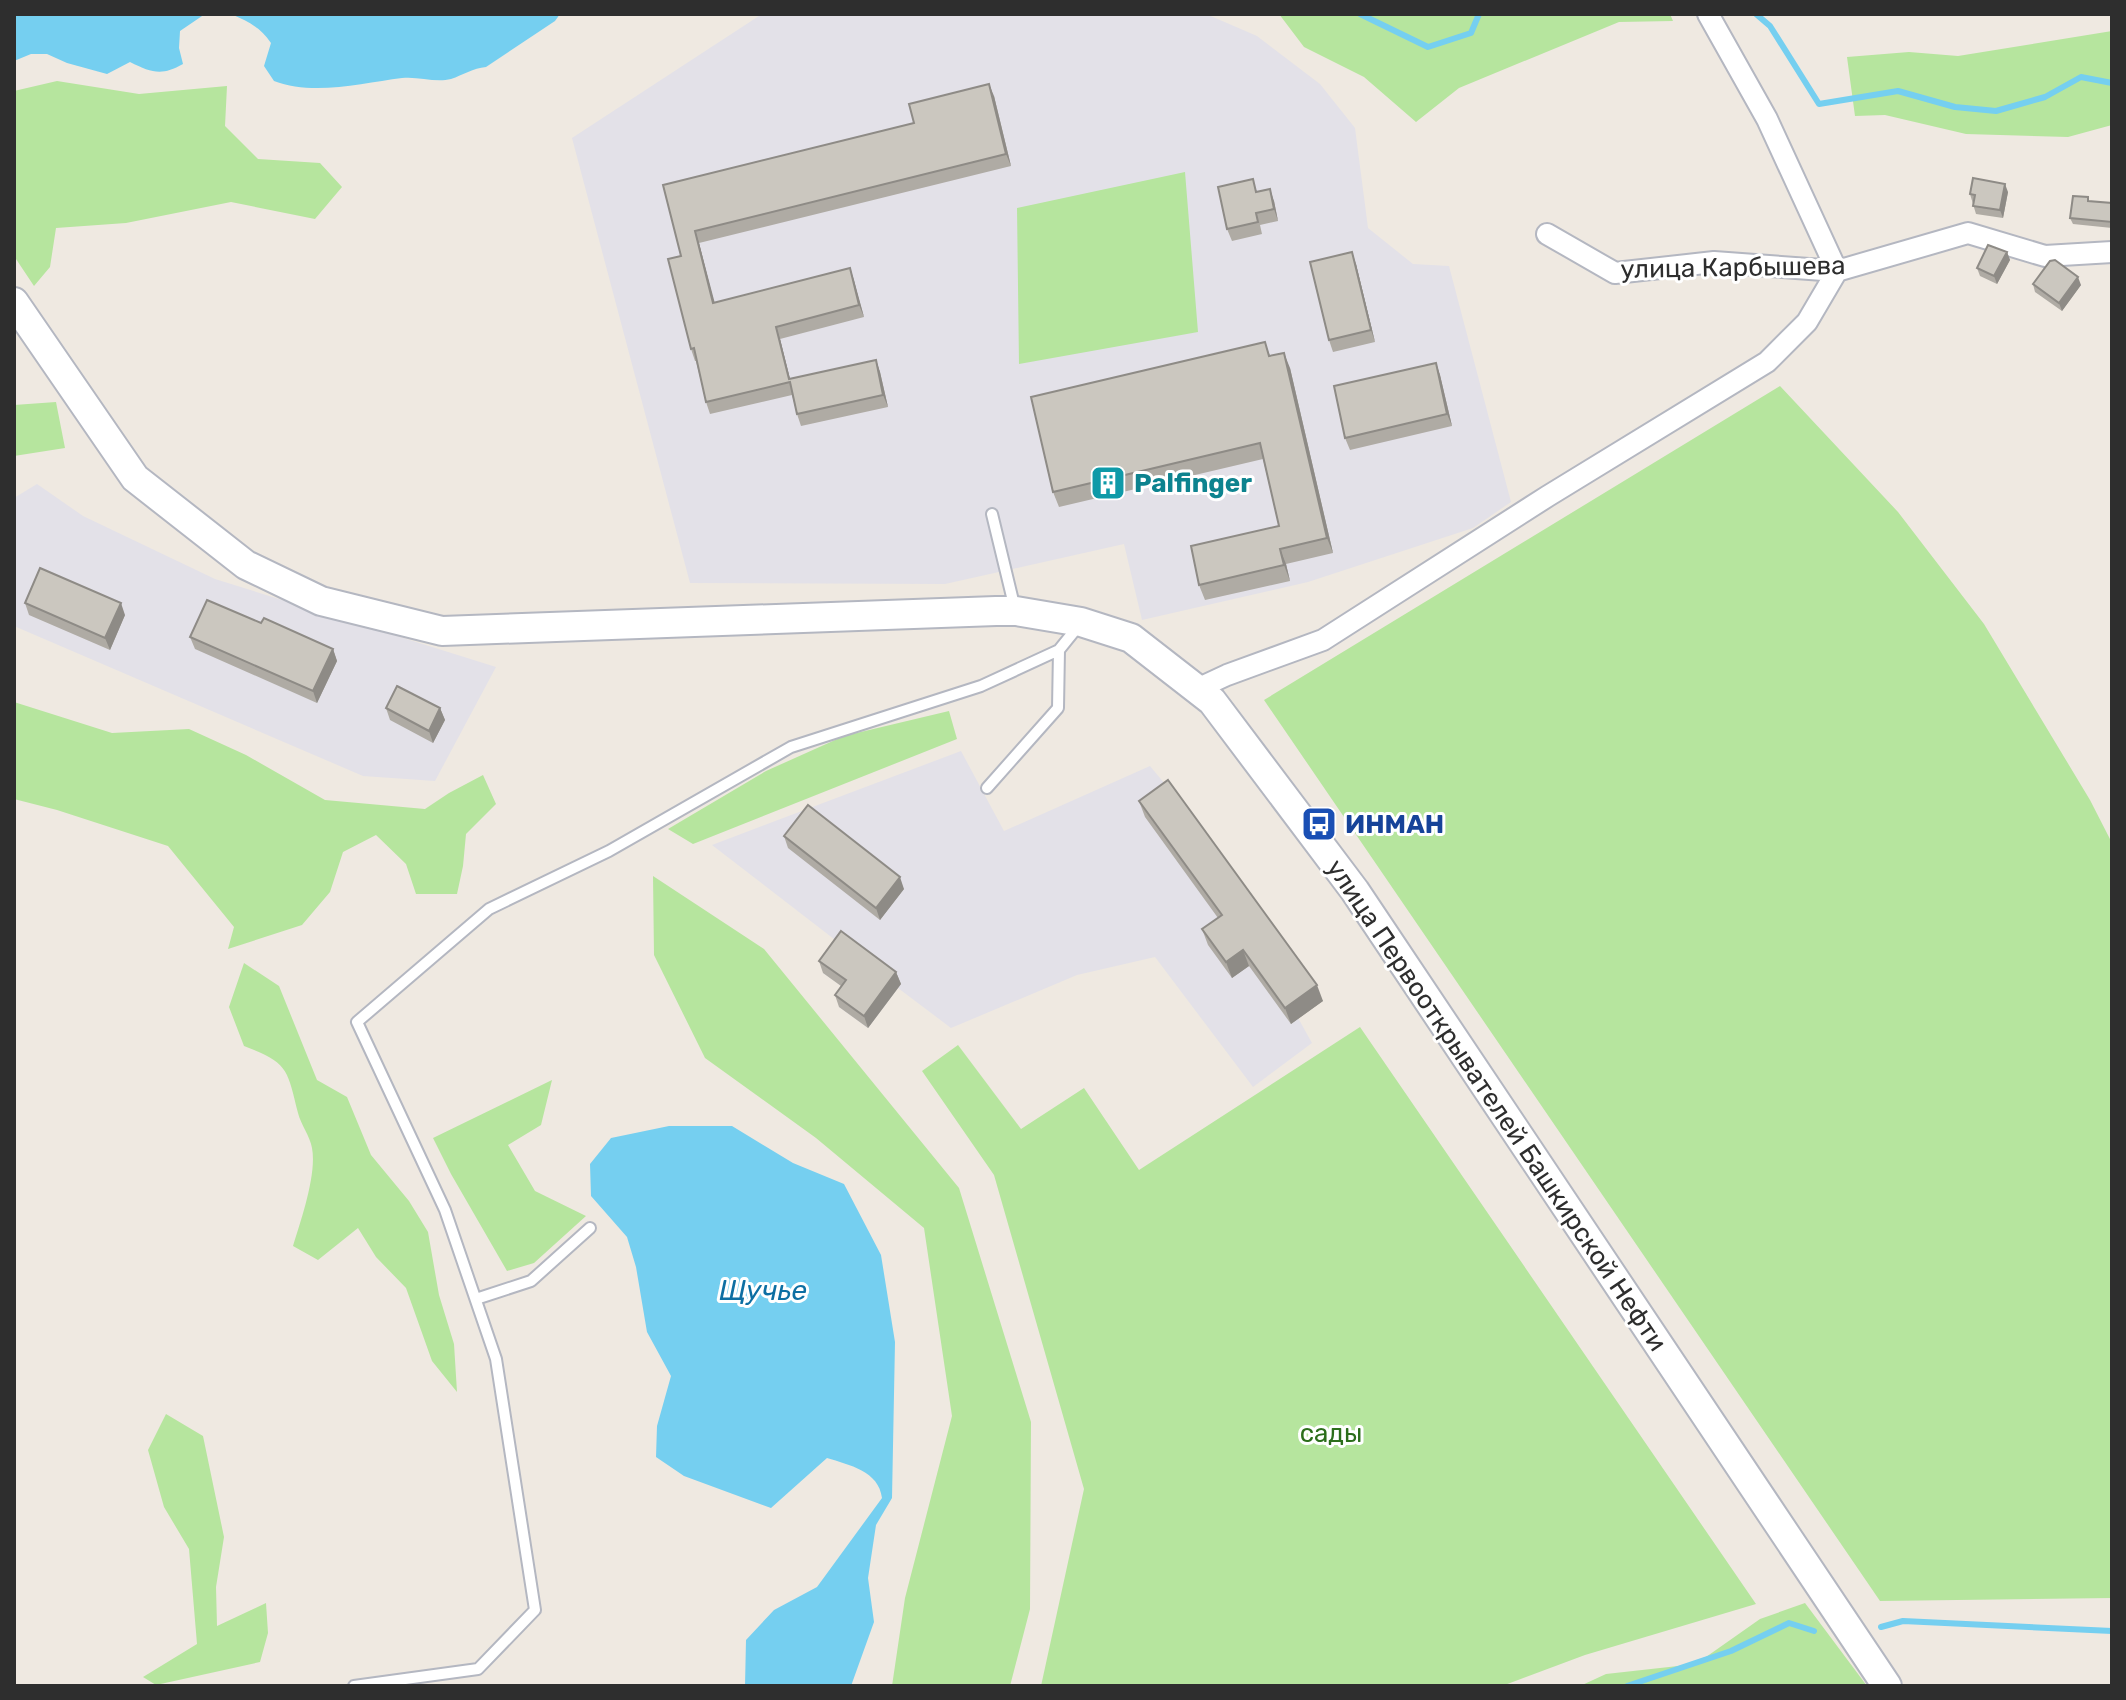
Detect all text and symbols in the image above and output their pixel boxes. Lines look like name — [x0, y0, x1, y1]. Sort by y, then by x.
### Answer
street label: улица Карбышева — [1620, 250, 1846, 285]
building icon: Palfinger — [1089, 464, 1127, 502]
place label: Palfinger — [1134, 468, 1252, 499]
bus stop icon: ИНМАН — [1300, 805, 1338, 843]
place label: ИНМАН — [1345, 809, 1444, 840]
street label: улица Первооткрывателей Башкирской Нефти — [1320, 854, 1673, 1357]
water label: Щучье — [719, 1274, 807, 1307]
park label: сады — [1300, 1418, 1362, 1449]

